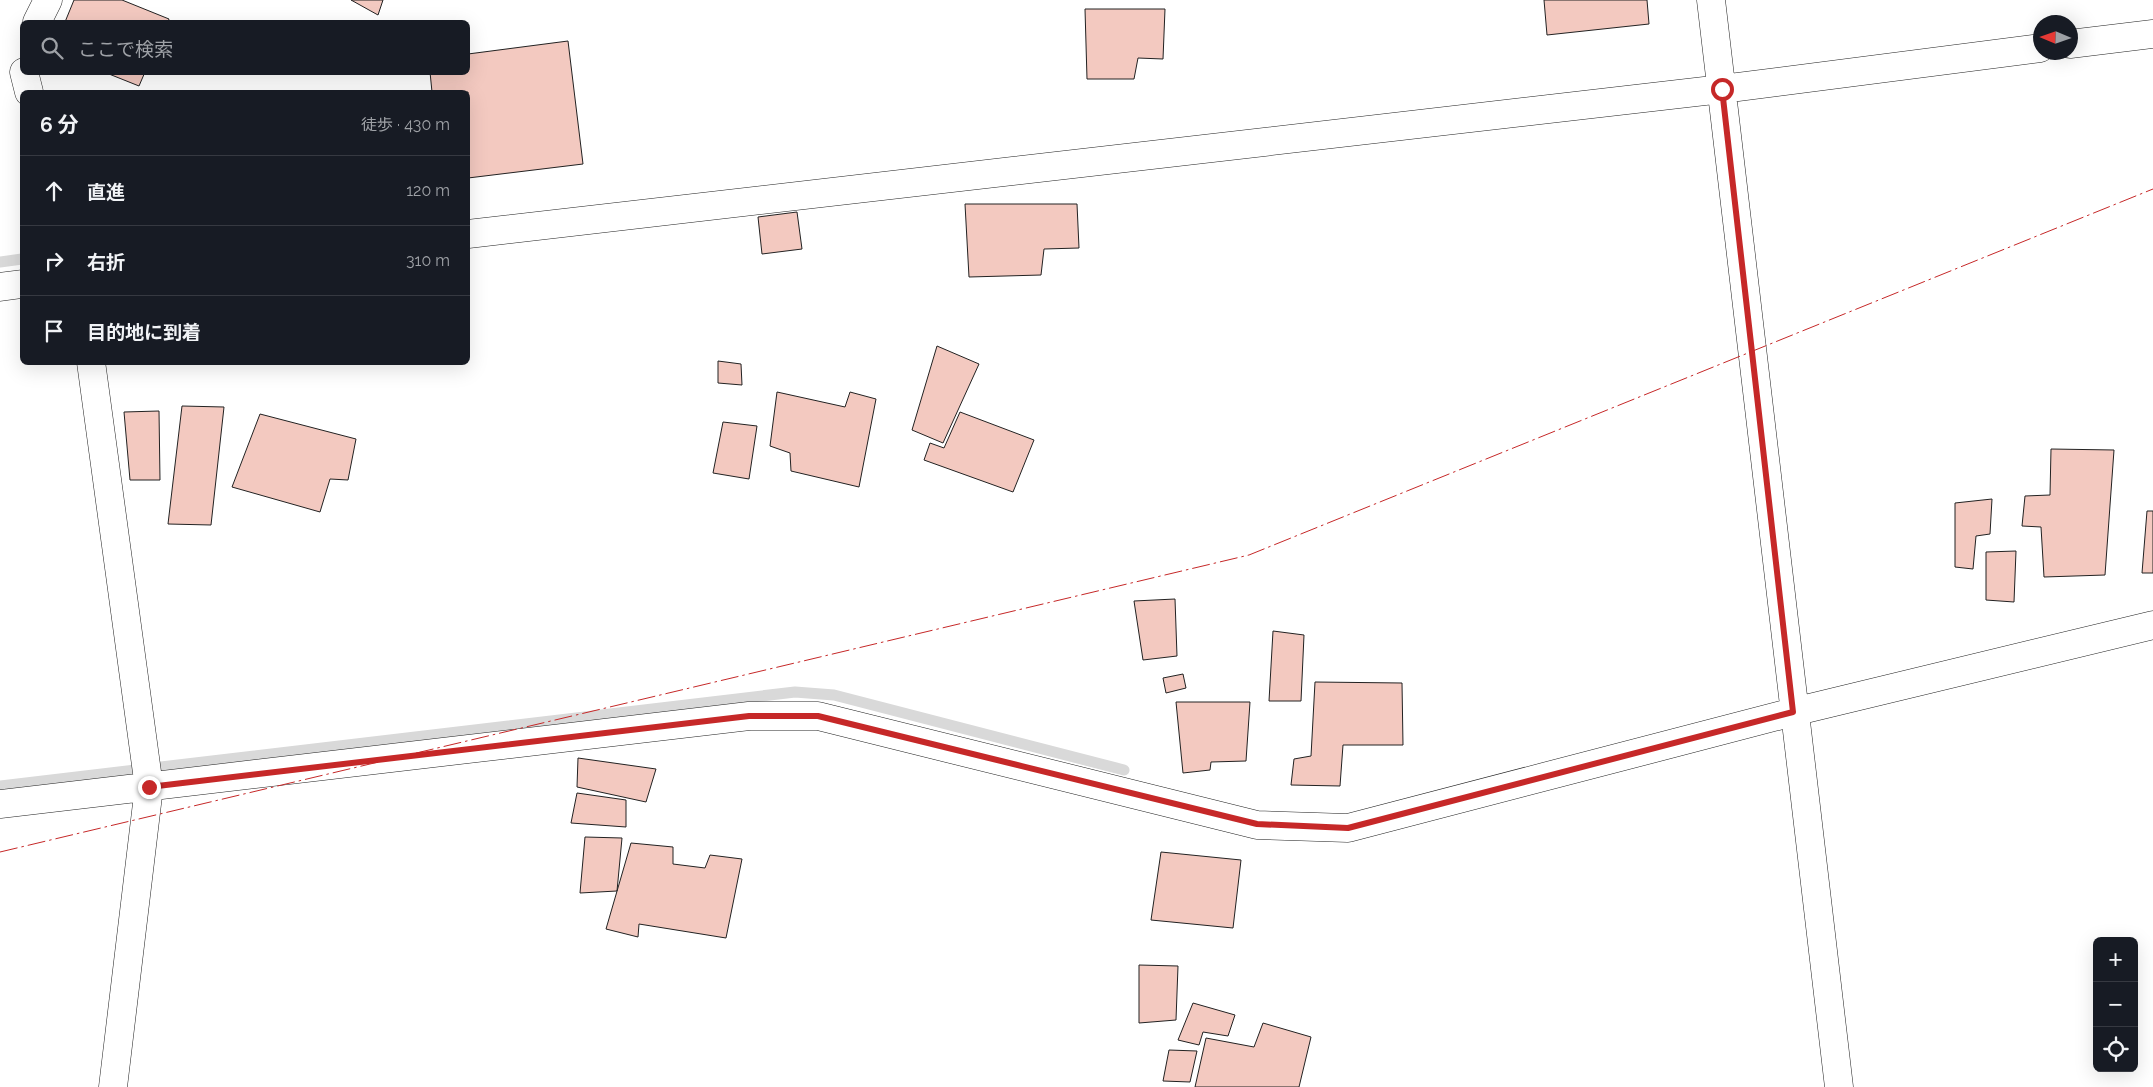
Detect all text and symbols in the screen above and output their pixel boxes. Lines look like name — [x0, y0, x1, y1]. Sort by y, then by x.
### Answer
north arrow — [2033, 15, 2078, 60]
search box — [20, 20, 470, 75]
icon: search — [38, 34, 66, 62]
text: ここで検索 — [78, 38, 173, 60]
route start — [1711, 78, 1734, 101]
text: 6 分 — [40, 112, 79, 137]
text: 徒歩 · 430 m — [361, 115, 450, 134]
icon: ahead — [40, 177, 68, 205]
text: 直進 — [87, 181, 125, 203]
text: 120 m — [406, 181, 450, 200]
icon: right — [40, 247, 68, 275]
text: 右折 — [87, 251, 125, 273]
text: 310 m — [406, 251, 450, 270]
icon: arrive — [40, 317, 68, 345]
text: 目的地に到着 — [87, 321, 201, 343]
route end — [138, 776, 161, 799]
map controls — [2093, 937, 2138, 1072]
button: + — [2093, 937, 2138, 982]
button: − — [2093, 982, 2138, 1027]
button: locate — [2093, 1027, 2138, 1072]

